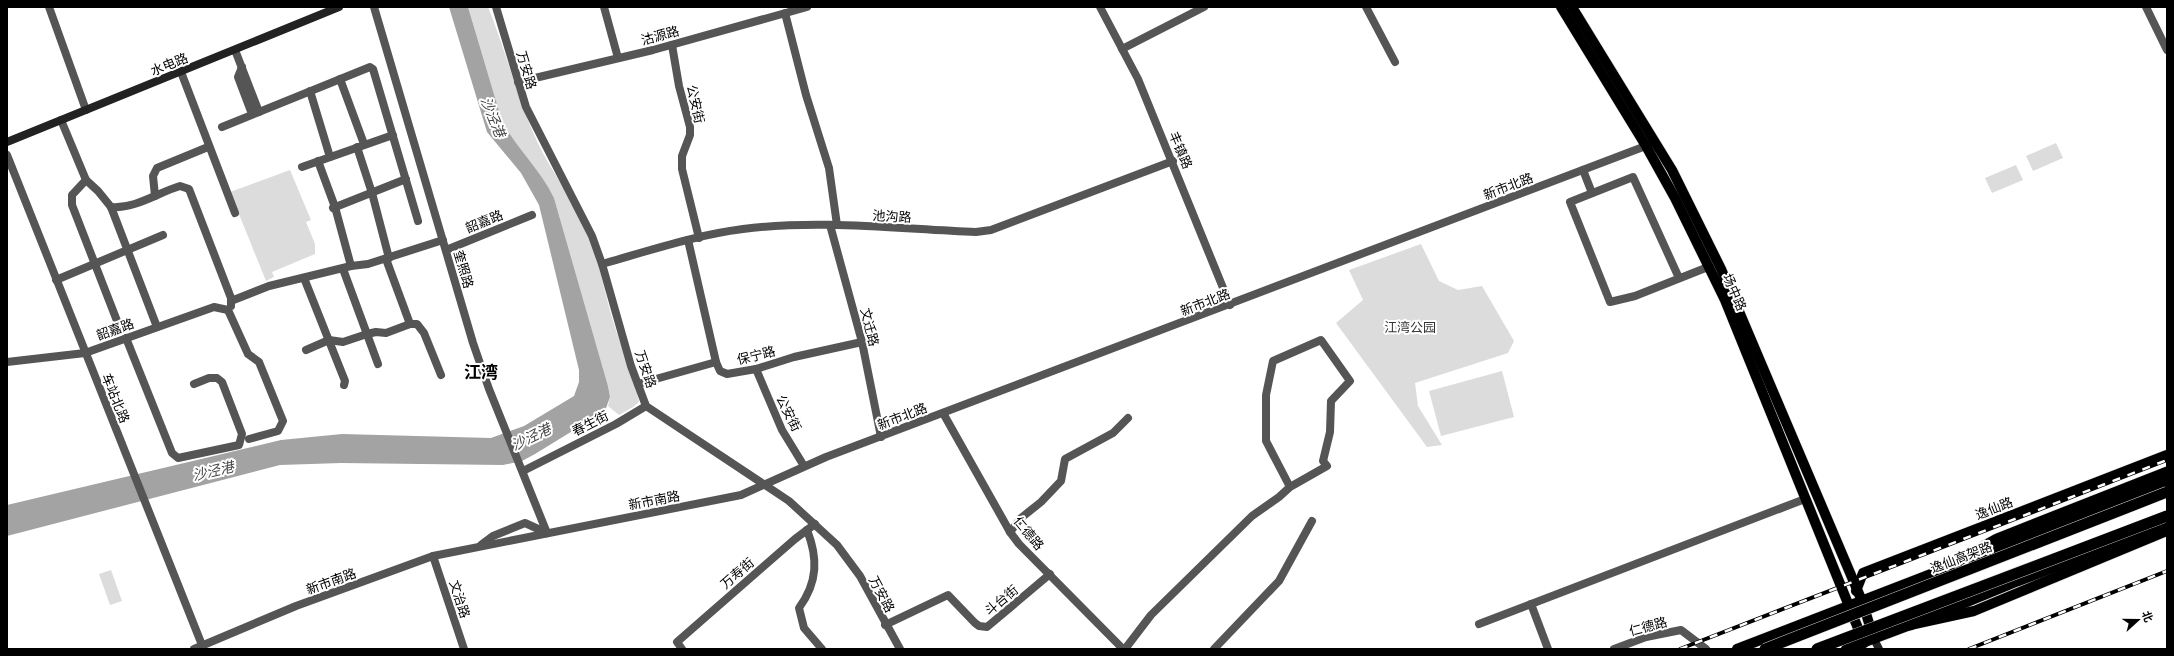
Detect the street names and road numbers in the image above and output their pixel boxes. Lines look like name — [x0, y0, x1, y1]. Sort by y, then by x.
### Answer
street label: 沽源路 — [639, 23, 681, 48]
street label: 万安路 — [514, 49, 539, 91]
street label: 水电路 — [148, 50, 190, 79]
street label: 公安街 — [684, 83, 707, 125]
street label: 丰镇路 — [1166, 129, 1195, 171]
street label: 新市北路 — [1481, 170, 1535, 203]
street label: 韶嘉路 — [463, 207, 505, 236]
street label: 池沟路 — [872, 208, 912, 225]
street label: 奎照路 — [451, 248, 476, 290]
street label: 场中路 — [1720, 271, 1749, 313]
street label: 新市北路 — [1178, 286, 1232, 319]
street label: 文迁路 — [858, 306, 882, 348]
street label: 韶嘉路 — [94, 316, 136, 343]
street label: 保宁路 — [735, 343, 777, 367]
street label: 万安路 — [632, 348, 659, 390]
street label: 车站北路 — [99, 371, 132, 425]
street label: 公安街 — [773, 392, 804, 434]
street label: 新市北路 — [875, 400, 929, 433]
street label: 春生街 — [569, 408, 611, 439]
street label: 新市南路 — [627, 488, 681, 513]
street label: 逸仙路 — [1973, 494, 2015, 522]
street label: 仁德路 — [1010, 514, 1047, 553]
street label: 逸仙高架路 — [1928, 539, 1994, 576]
street label: 万寿街 — [718, 555, 757, 592]
street label: 新市南路 — [304, 566, 358, 597]
street label: 万安路 — [866, 573, 897, 615]
street label: 文治路 — [446, 578, 473, 620]
street label: 斗台街 — [982, 582, 1021, 619]
street label: 仁德路 — [1627, 614, 1669, 639]

